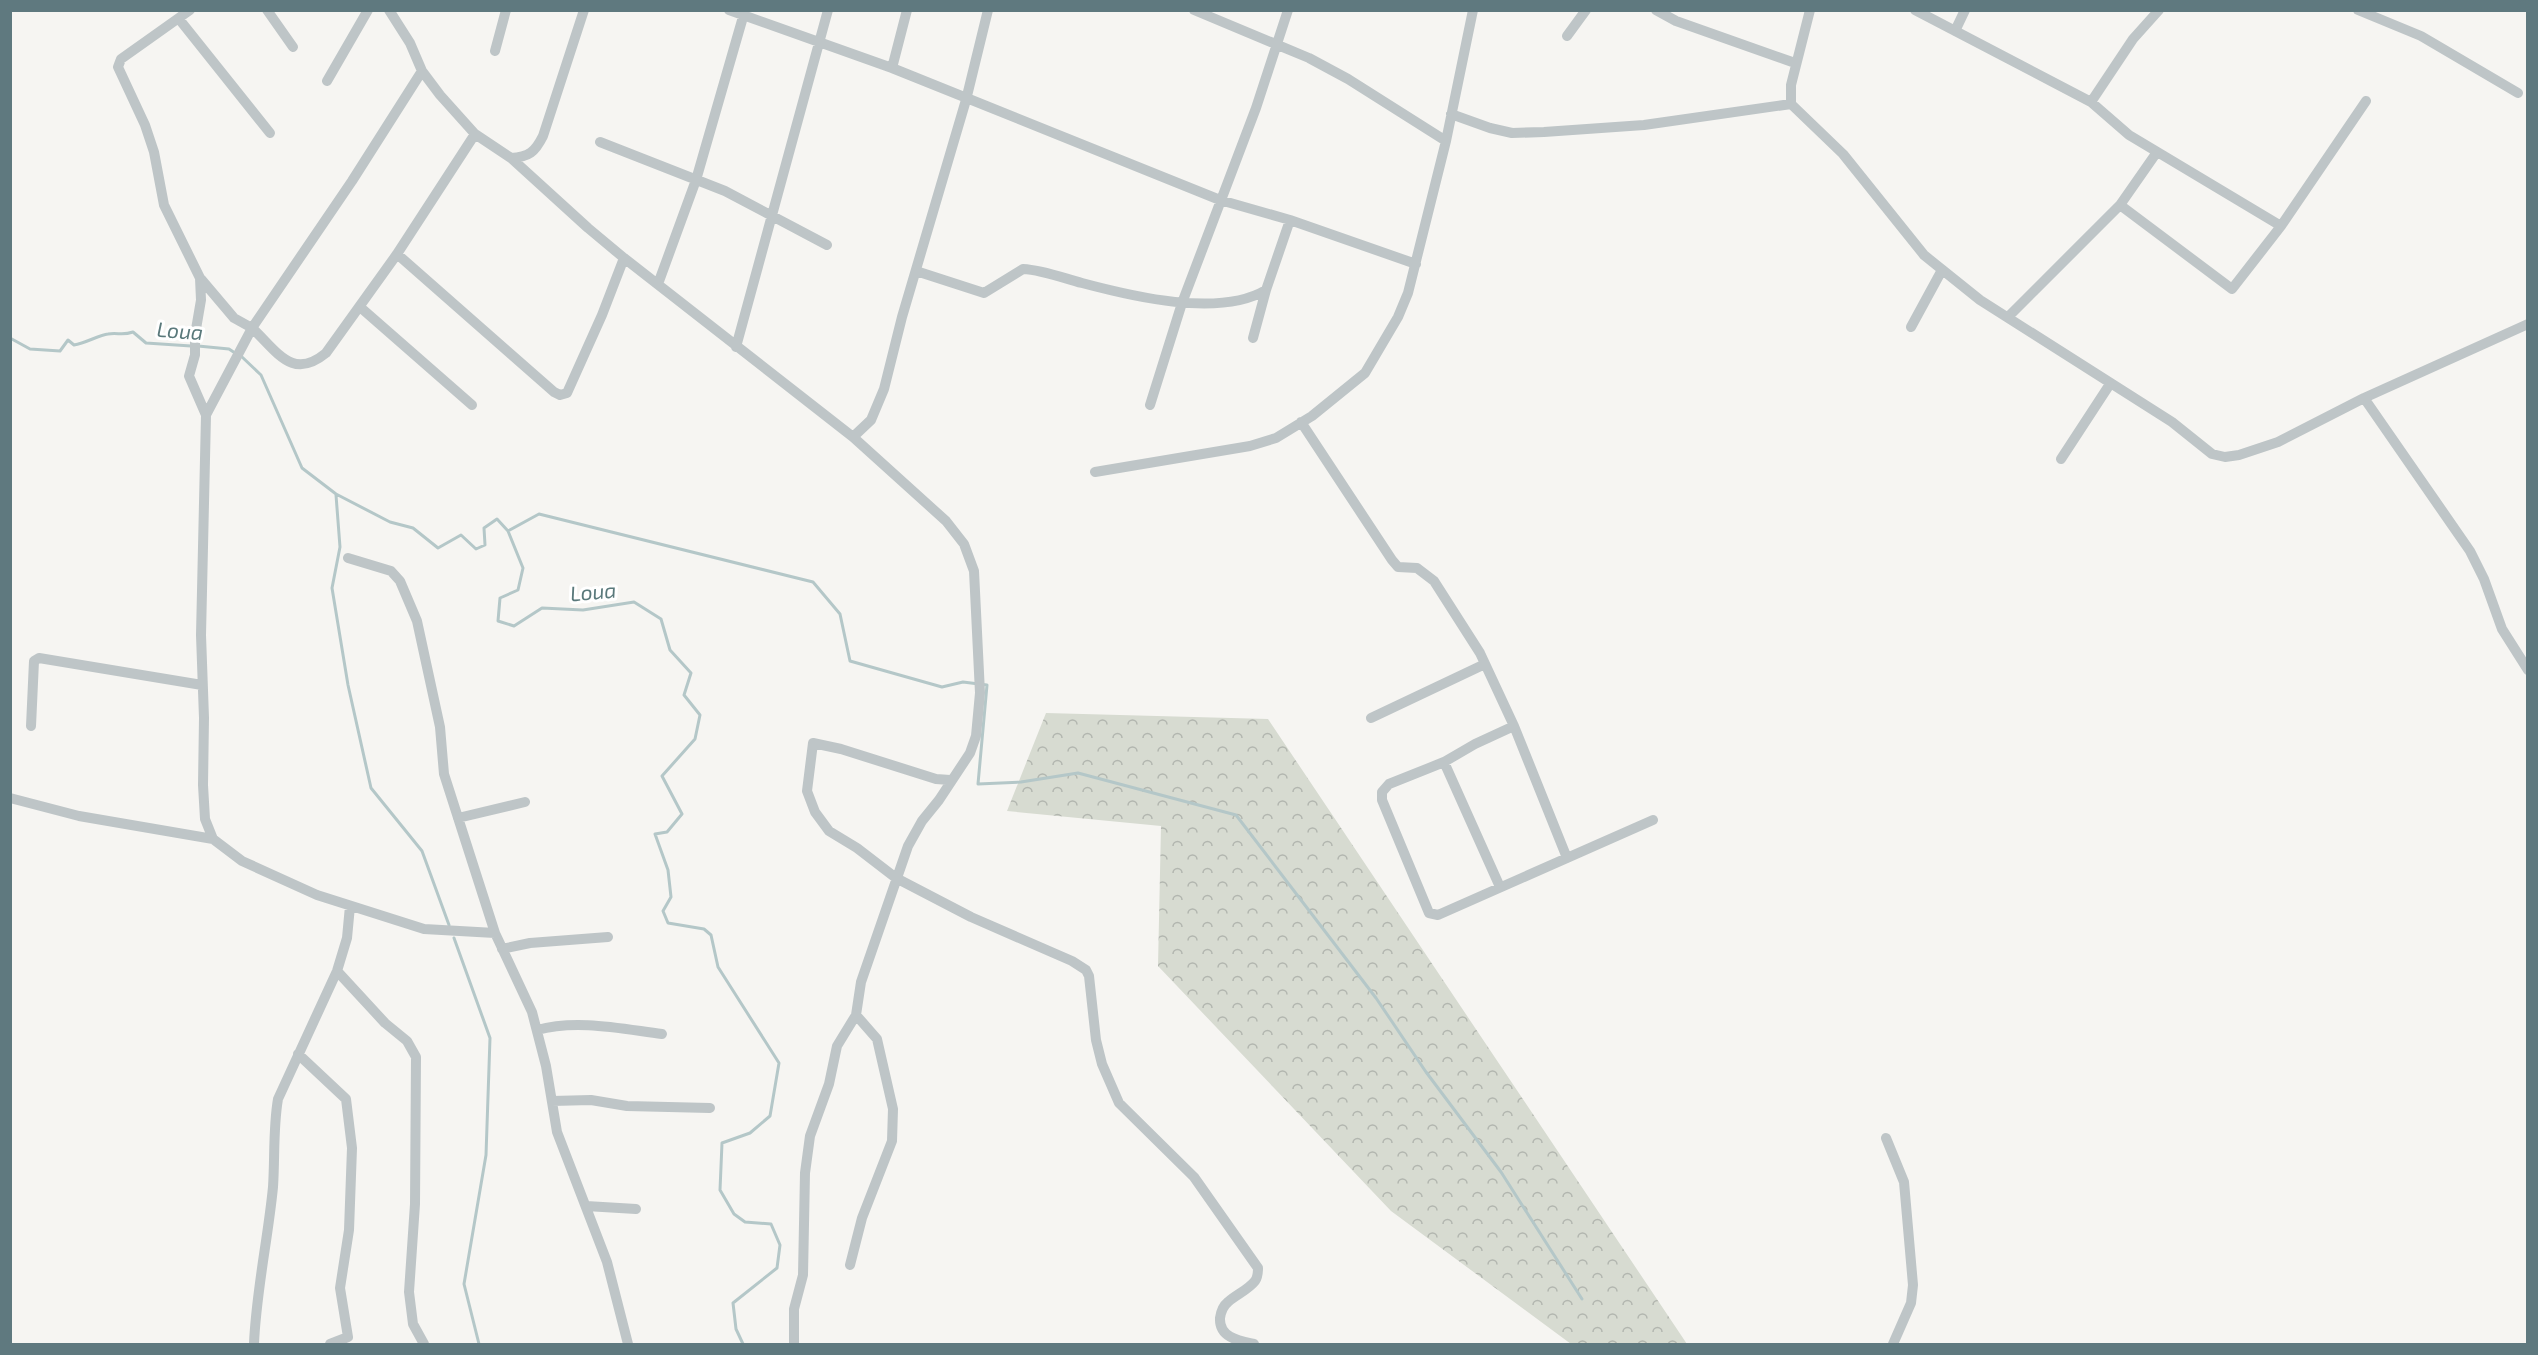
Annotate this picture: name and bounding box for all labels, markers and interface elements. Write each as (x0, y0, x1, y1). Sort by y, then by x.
water label: Loua (156, 316, 204, 344)
water label: Loua (569, 577, 617, 605)

